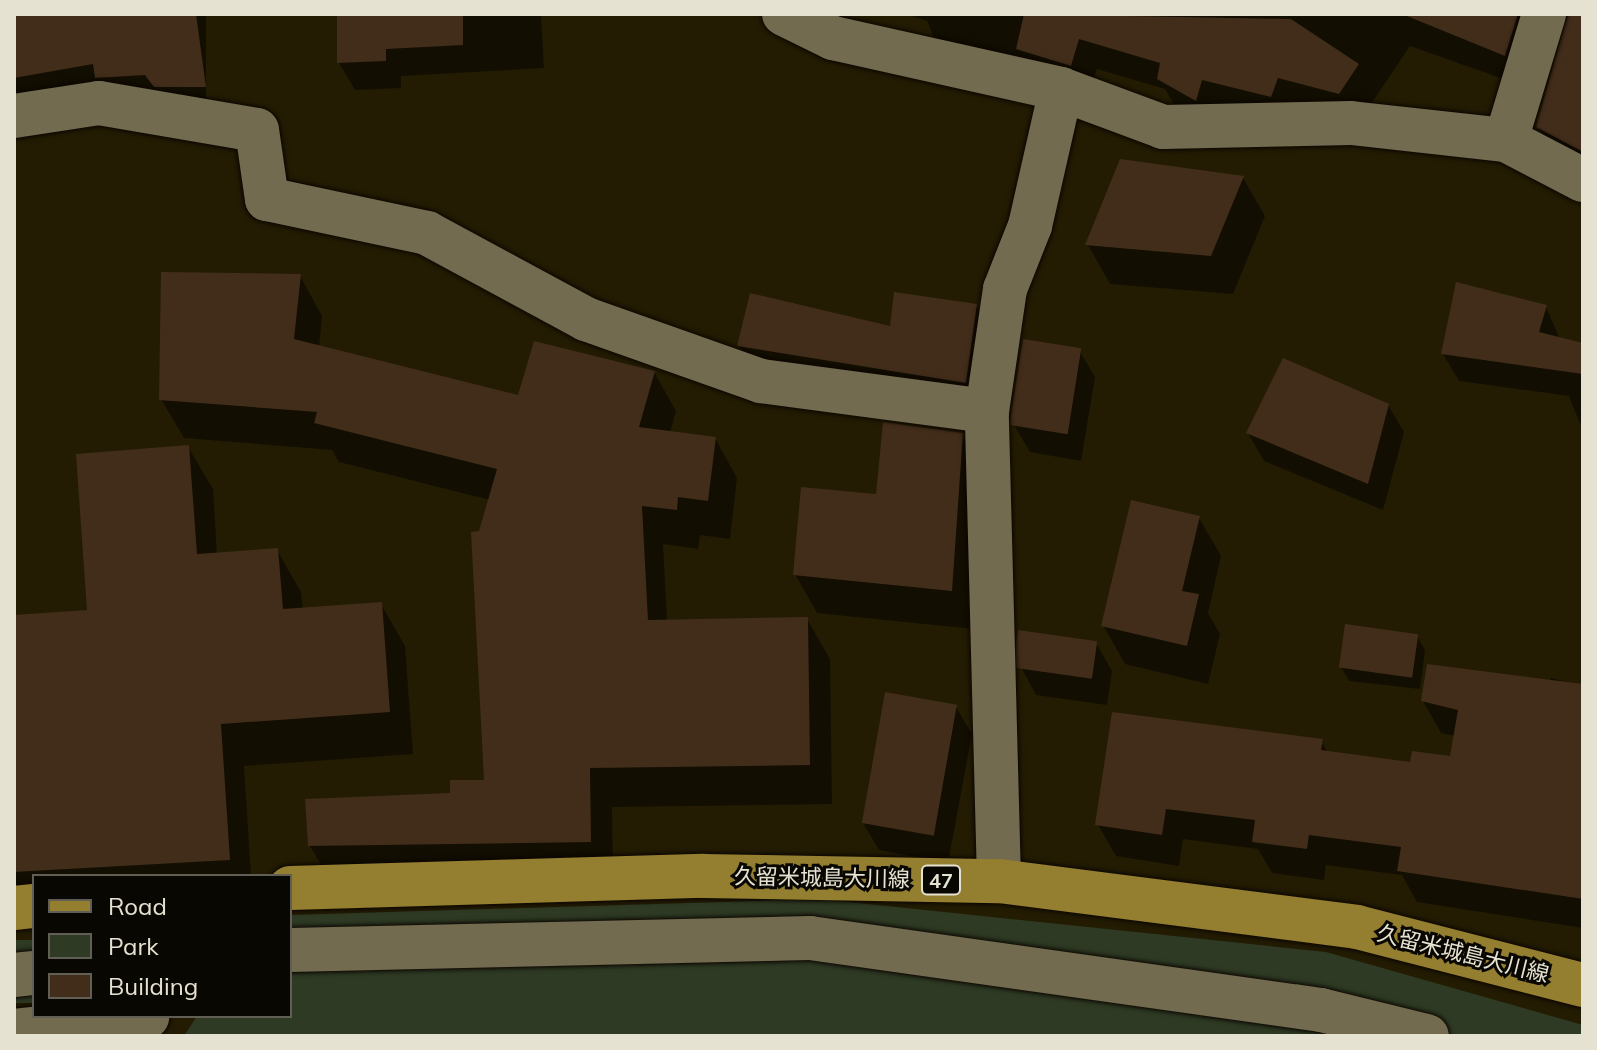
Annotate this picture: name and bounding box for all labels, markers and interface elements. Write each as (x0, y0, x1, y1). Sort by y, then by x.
street label: 久留米城島大川線 (734, 863, 910, 893)
road number: 47 (921, 864, 961, 896)
legend (32, 874, 292, 1018)
text: Road (108, 891, 167, 921)
street label: 久留米城島大川線 (1374, 920, 1552, 988)
text: Park (108, 931, 159, 961)
text: Building (108, 971, 198, 1001)

